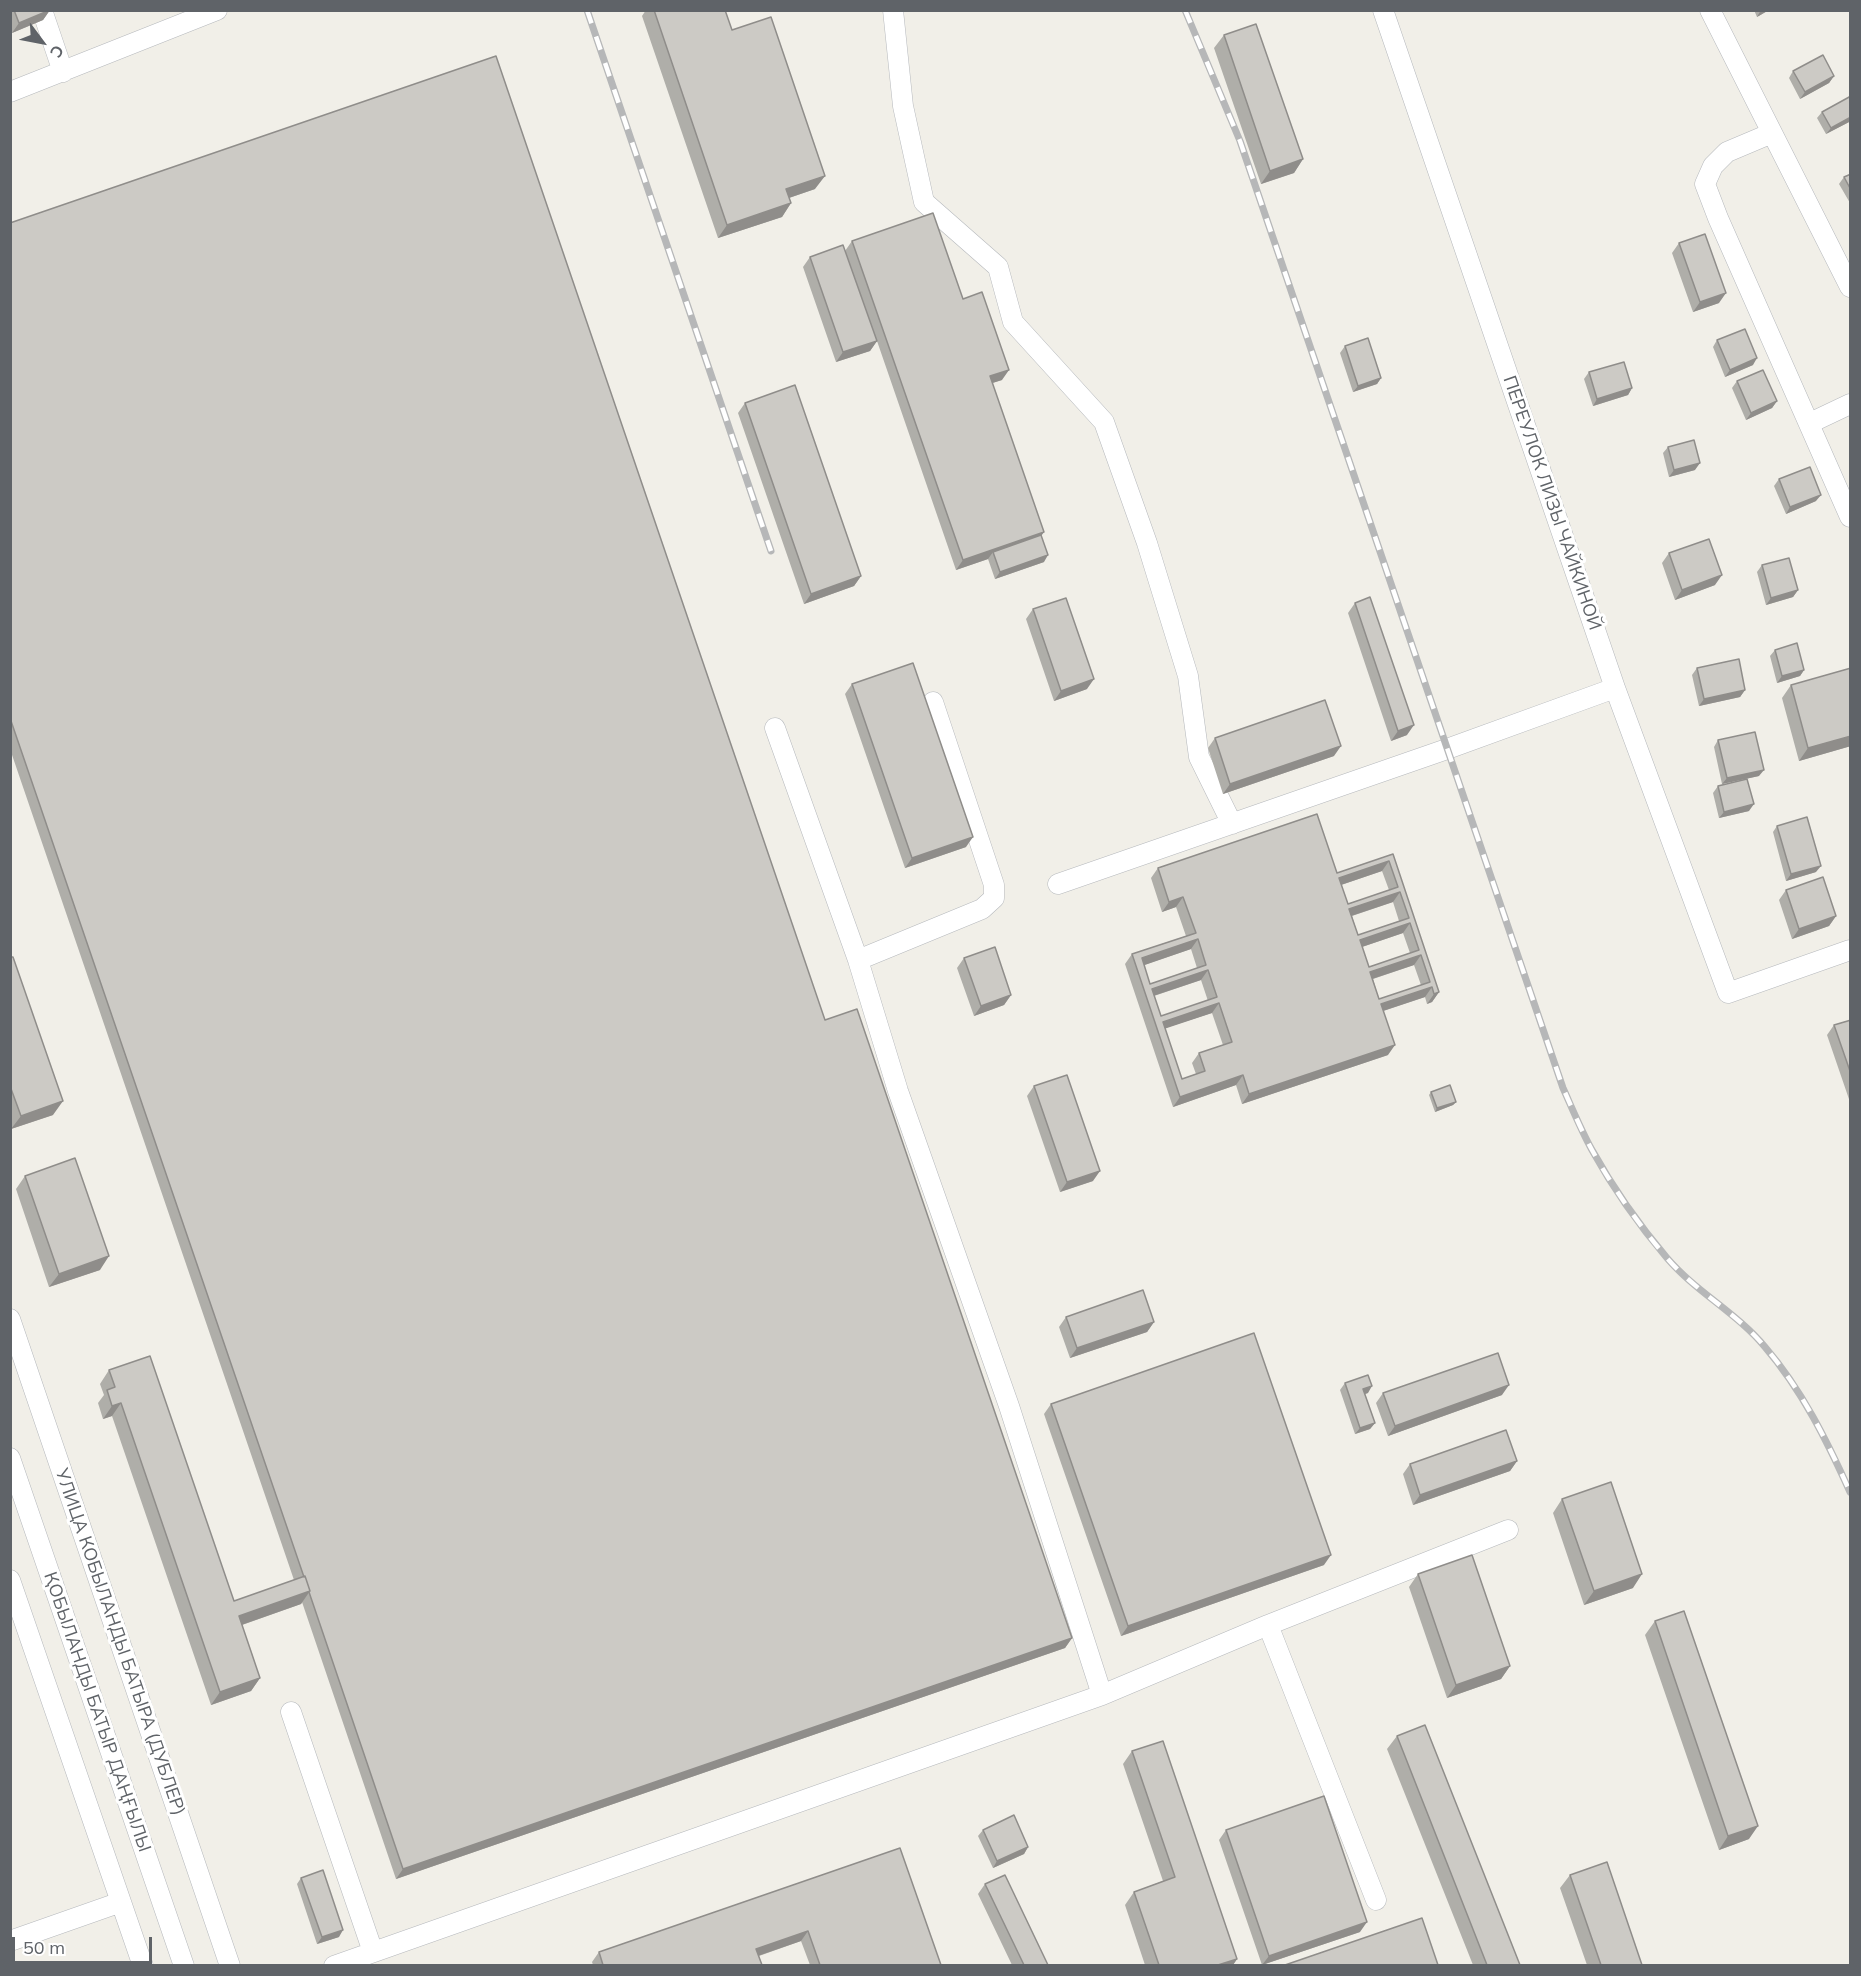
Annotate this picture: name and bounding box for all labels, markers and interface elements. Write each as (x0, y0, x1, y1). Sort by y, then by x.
north arrow (12, 12, 72, 72)
text: С (46, 42, 69, 61)
street label: ПЕРЕУЛОК ЛИЗЫ ЧАЙКИНОЙ (1498, 373, 1606, 633)
street label: УЛИЦА КОБЫЛАНДЫ БАТЫРА (ДУБЛЕР) (50, 1466, 190, 1818)
street label: ҚОБЫЛАНДЫ БАТЫР ДАҢҒЫЛЫ (39, 1569, 155, 1855)
scale bar (15, 1925, 154, 1963)
text: 50 m (23, 1936, 65, 1959)

